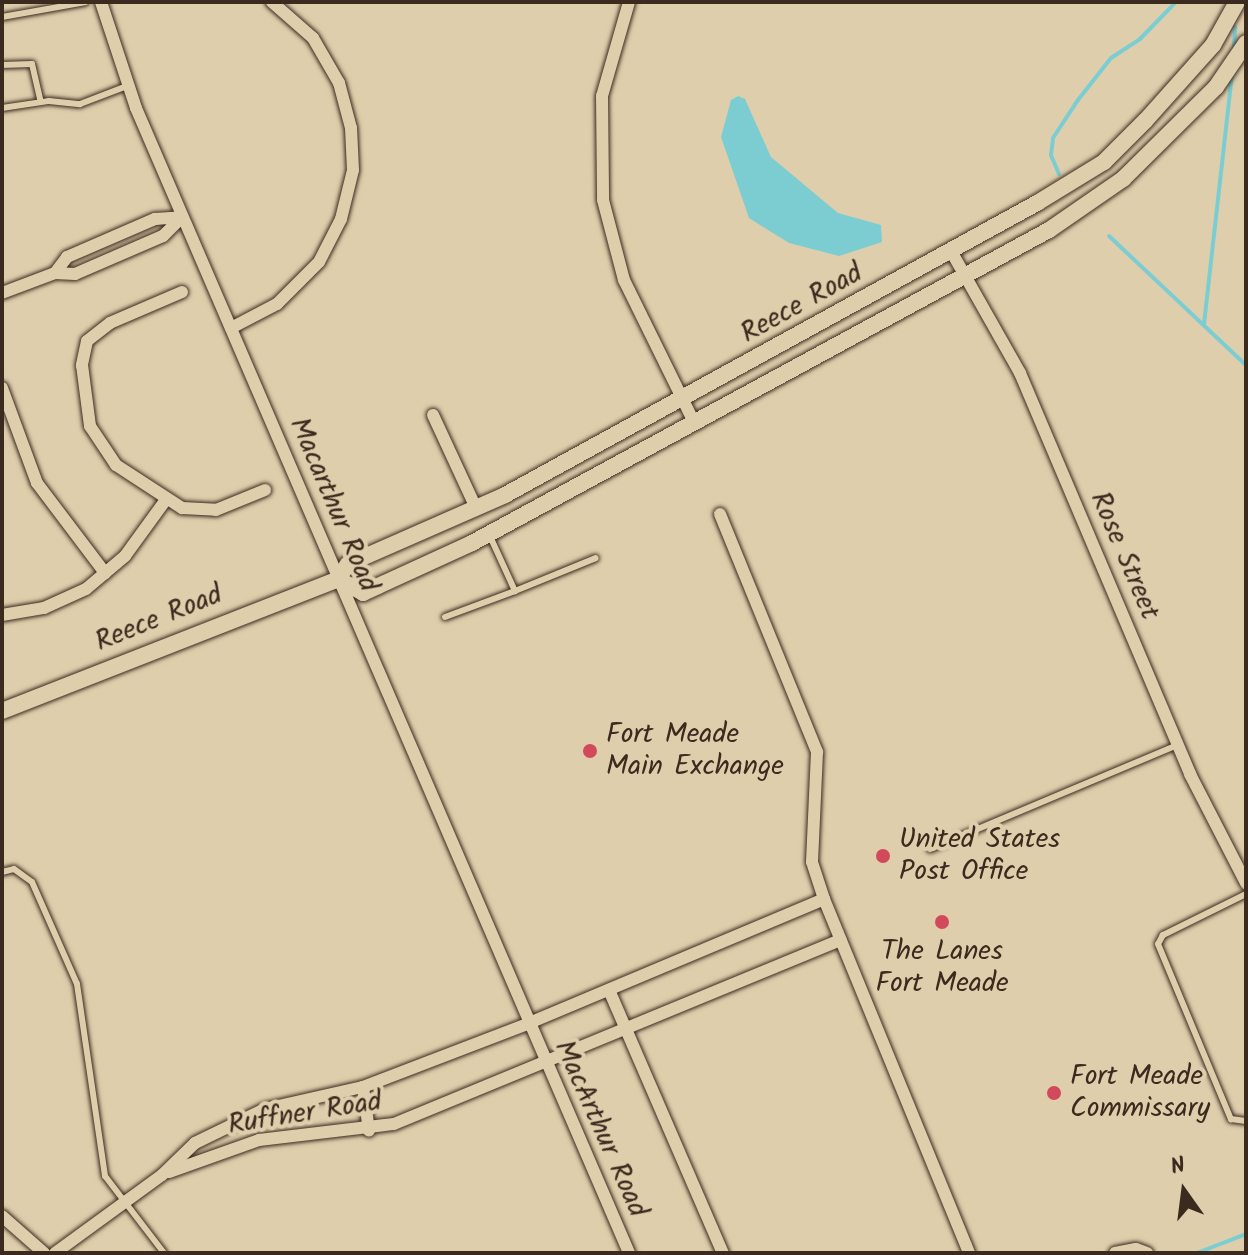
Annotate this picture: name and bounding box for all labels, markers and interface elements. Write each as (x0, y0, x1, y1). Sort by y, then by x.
street label: Reece Road (735, 257, 869, 351)
street label: Macarthur Road (281, 413, 385, 597)
street label: Rose Street (1082, 487, 1166, 625)
street label: Reece Road (91, 578, 227, 660)
place label: Fort Meade Main Exchange (606, 718, 784, 784)
marker: Fort Meade Main Exchange (581, 742, 599, 760)
place label: United States Post Office (899, 823, 1060, 889)
marker: United States Post Office (874, 847, 892, 865)
marker: The Lanes Fort Meade (933, 913, 951, 931)
place label: The Lanes Fort Meade (875, 935, 1009, 1001)
street label: MacArthur Road (546, 1035, 654, 1223)
place label: Fort Meade Commissary (1070, 1060, 1210, 1126)
marker: Fort Meade Commissary (1045, 1084, 1063, 1102)
street label: Ruffner Road (226, 1085, 384, 1143)
text: N (1167, 1149, 1189, 1186)
north arrow (1144, 1151, 1224, 1231)

